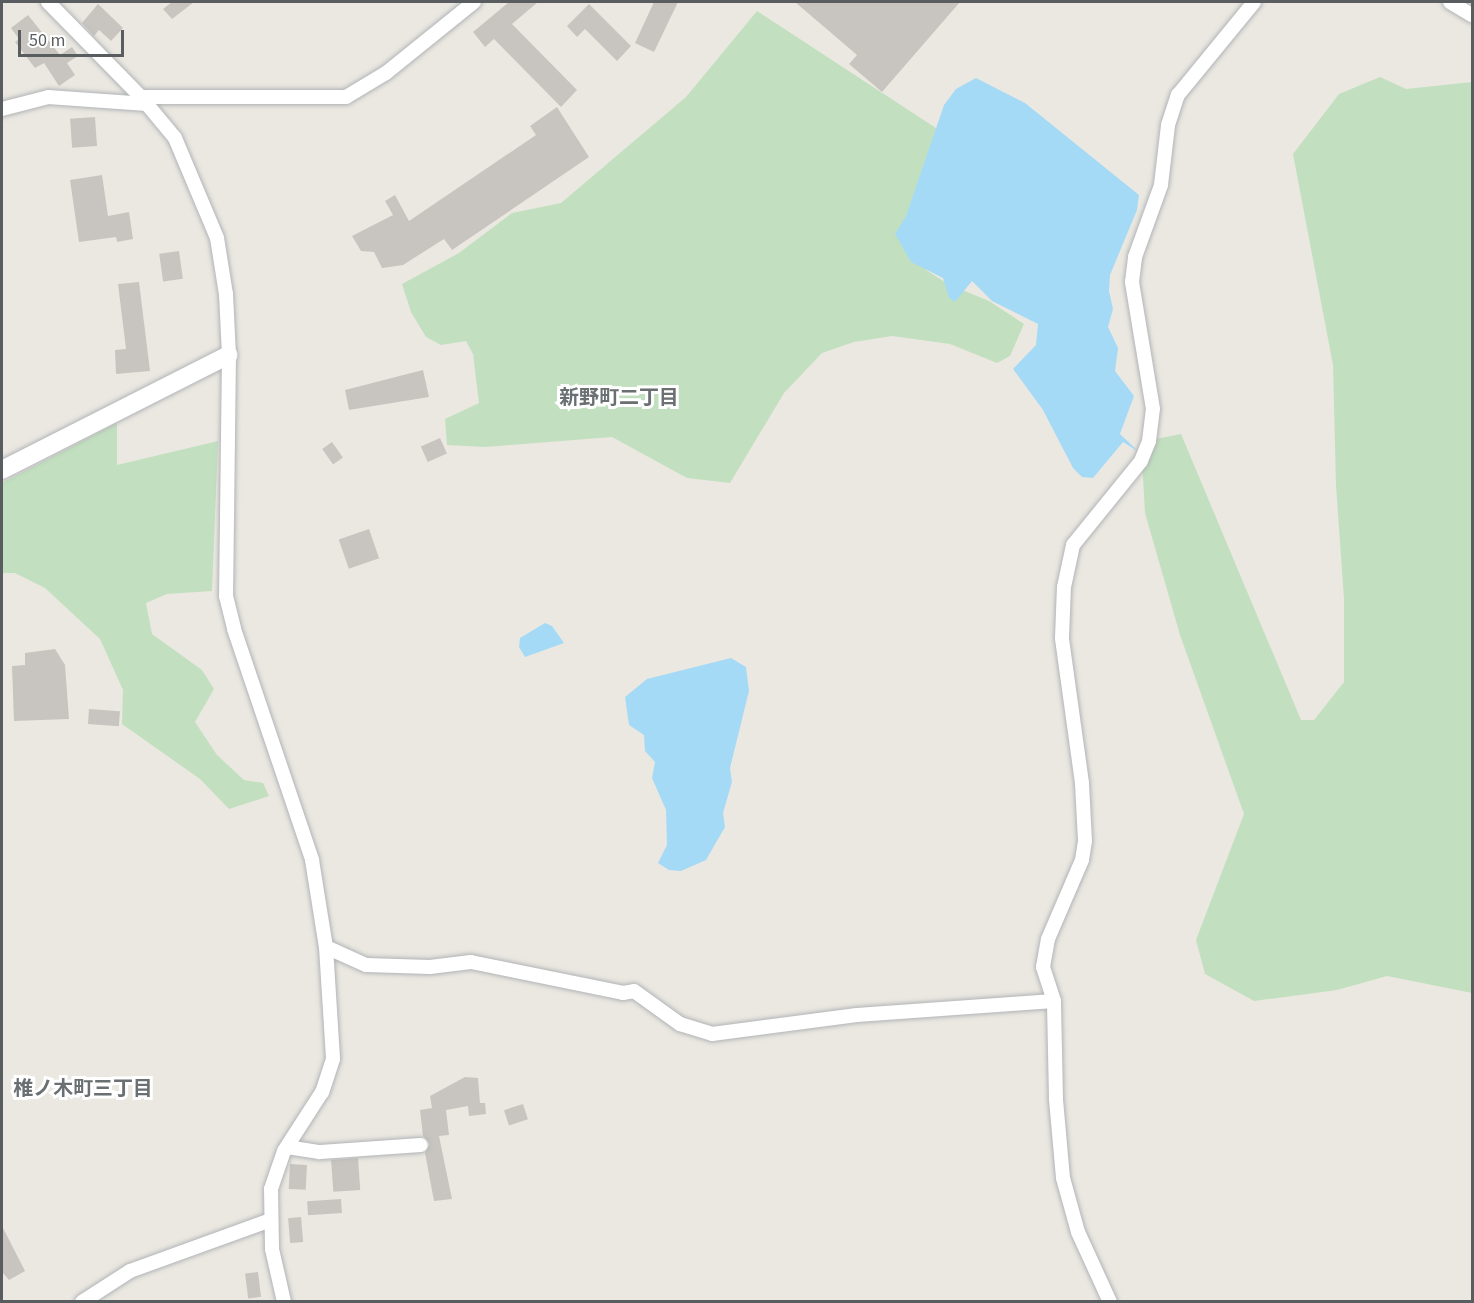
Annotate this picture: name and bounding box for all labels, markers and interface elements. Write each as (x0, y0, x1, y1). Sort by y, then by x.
scale bar (21, 18, 128, 56)
text: 50 m (29, 28, 65, 53)
district label: 新野町二丁目 (559, 386, 679, 410)
district label: 椎ノ木町三丁目 (13, 1077, 153, 1101)

